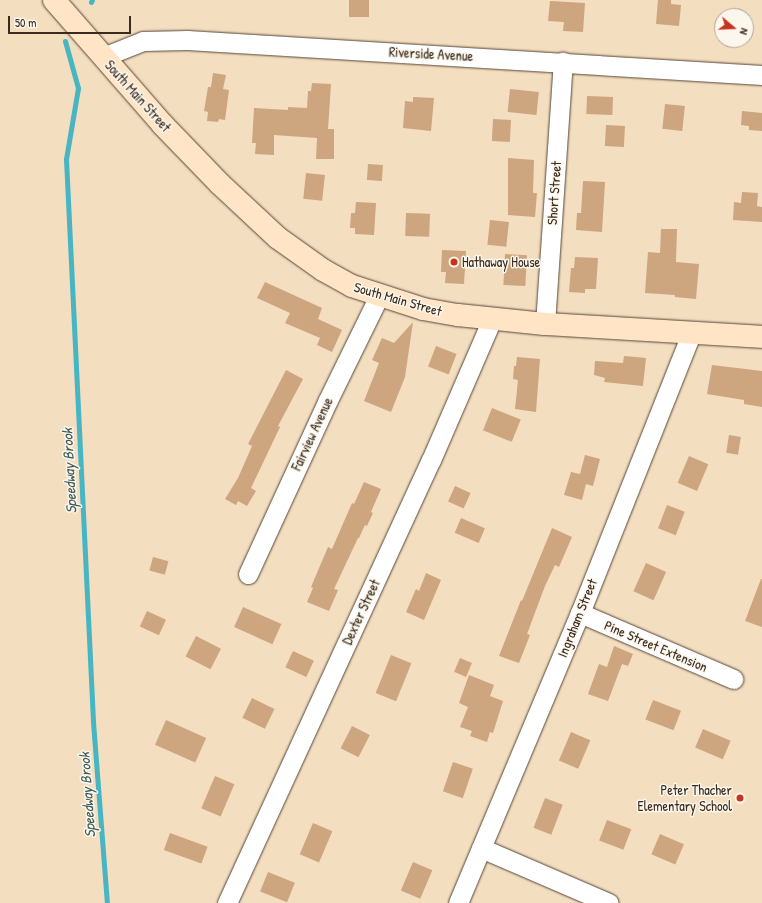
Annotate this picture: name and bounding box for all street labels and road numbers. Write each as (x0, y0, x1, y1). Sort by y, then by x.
street label: Riverside Avenue (388, 43, 474, 65)
street label: South Main Street (101, 57, 175, 135)
street label: Short Street (543, 161, 565, 225)
street label: South Main Street (352, 278, 444, 320)
street label: Fairview Avenue (288, 395, 336, 473)
street label: Ingraham Street (554, 576, 600, 660)
street label: Dexter Street (339, 577, 383, 647)
street label: Pine Street Extension (602, 617, 710, 675)

